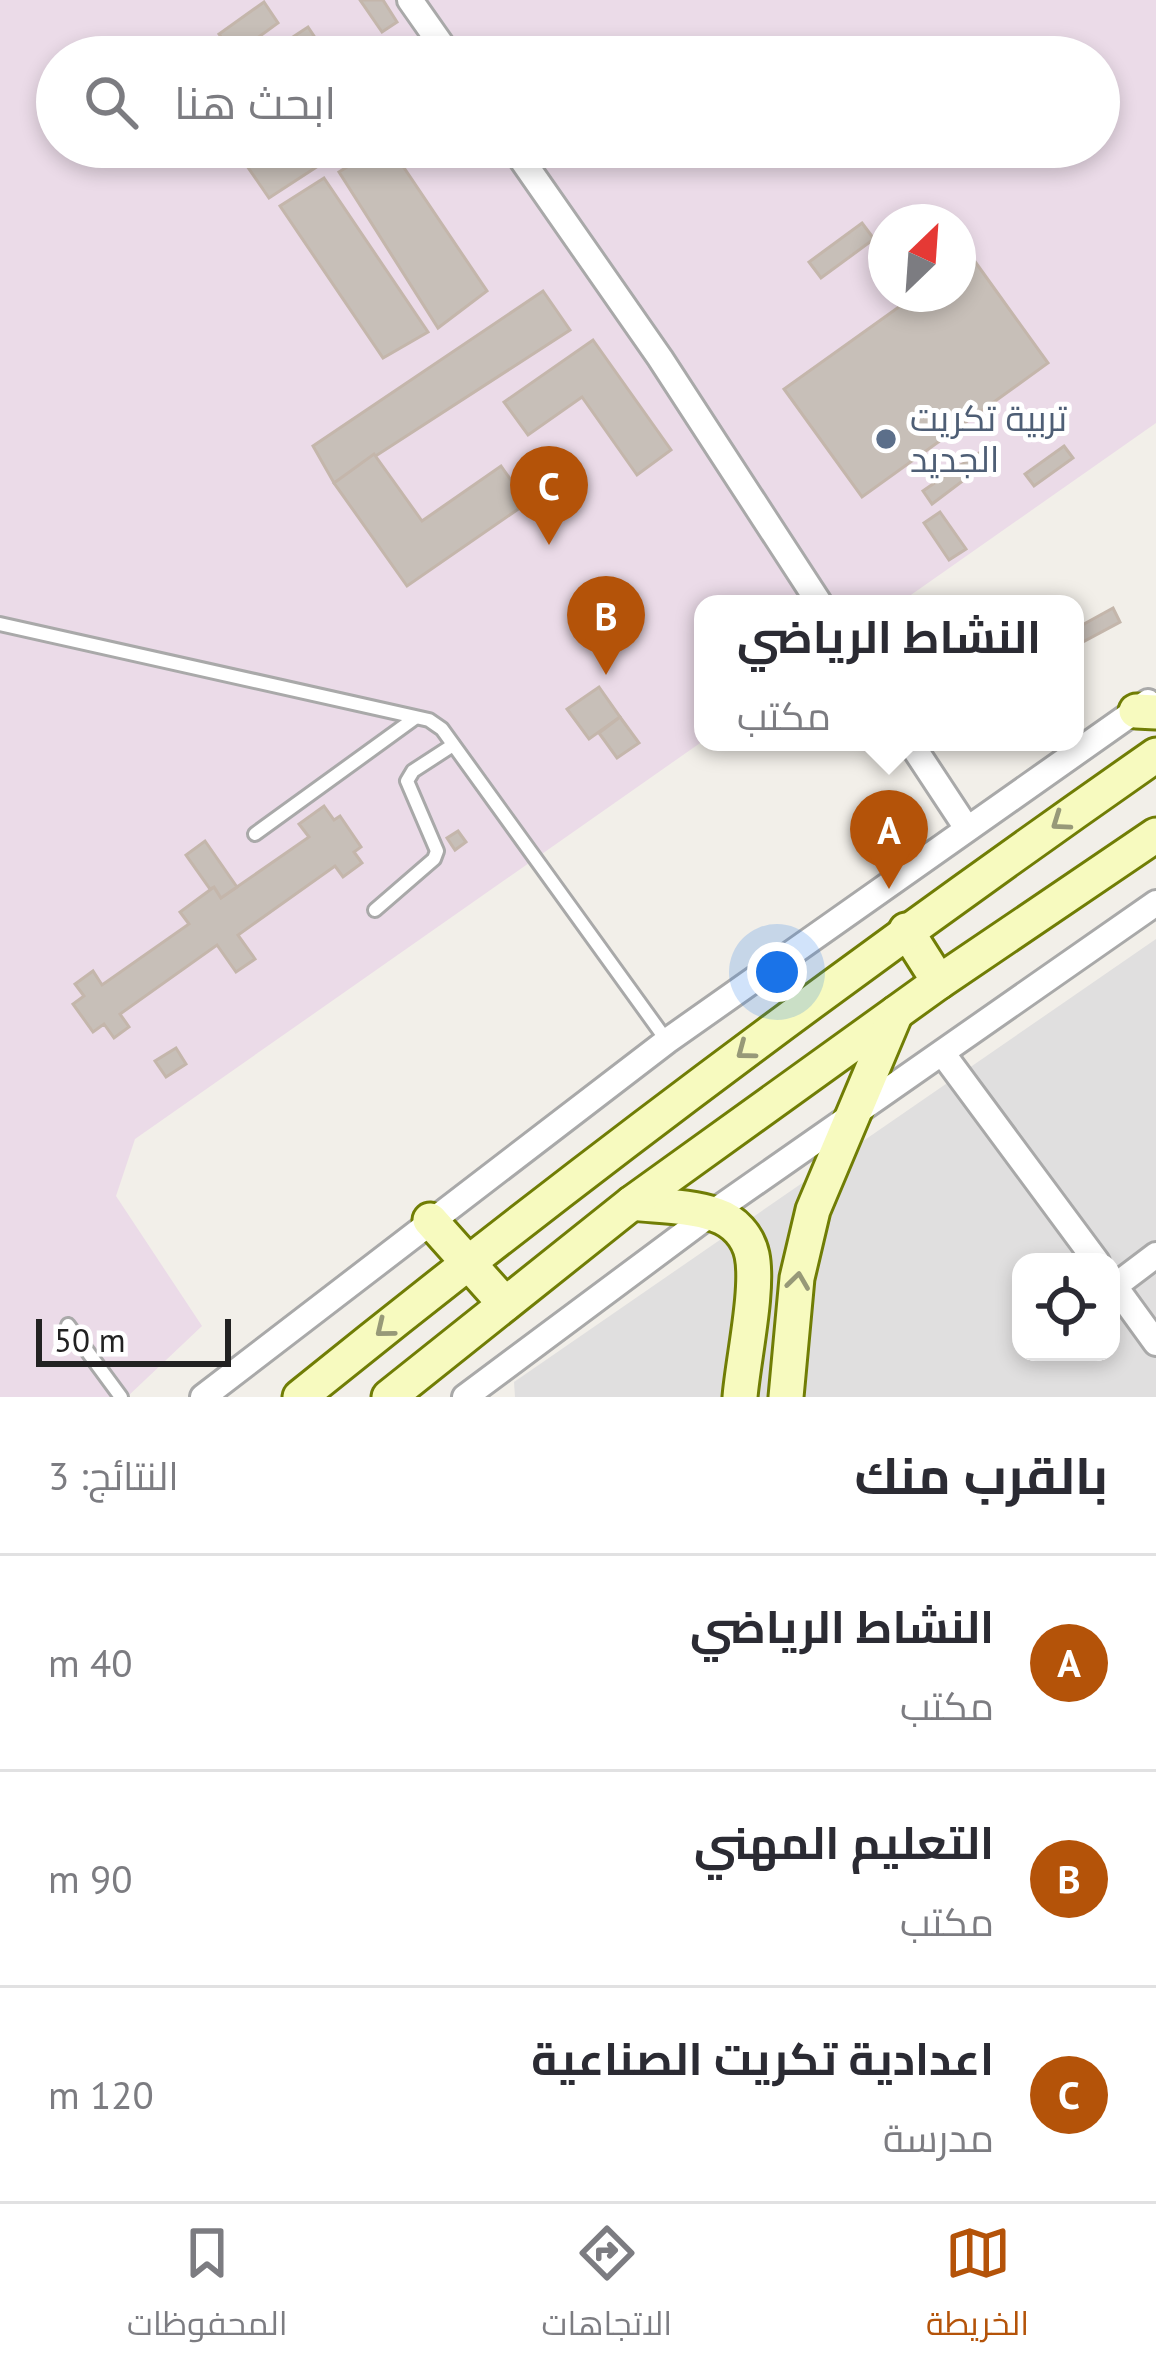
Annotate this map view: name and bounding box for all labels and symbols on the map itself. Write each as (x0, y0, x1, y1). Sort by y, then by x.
north arrow (868, 204, 976, 312)
place label: تربية تكريت الجديد (910, 394, 1067, 482)
marker: تربية تكريت الجديد (873, 426, 899, 452)
pin: C (510, 446, 588, 545)
pin: B (567, 576, 645, 675)
pin: A (850, 790, 928, 889)
one-way arrow (1051, 808, 1073, 830)
your location (747, 942, 807, 1002)
one-way arrow (737, 1037, 758, 1059)
one-way arrow (784, 1271, 810, 1290)
scale bar (36, 1313, 231, 1366)
one-way arrow (376, 1315, 398, 1337)

